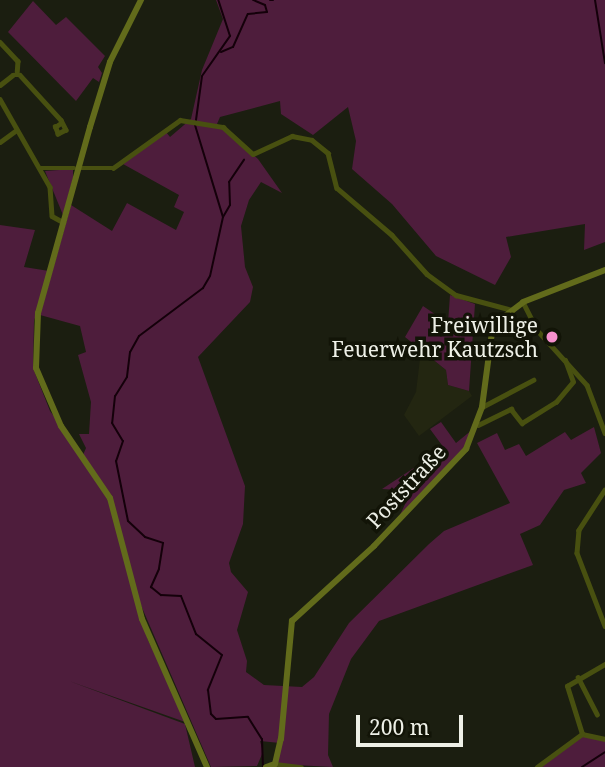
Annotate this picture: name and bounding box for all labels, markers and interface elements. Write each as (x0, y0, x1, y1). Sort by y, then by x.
place label: Freiwillige Feuerwehr Kautzsch (332, 312, 538, 362)
marker: Freiwillige Feuerwehr Kautzsch (544, 329, 560, 345)
street label: Poststraße (361, 439, 451, 533)
scale bar (360, 700, 467, 744)
text: 200 m (369, 713, 430, 741)

